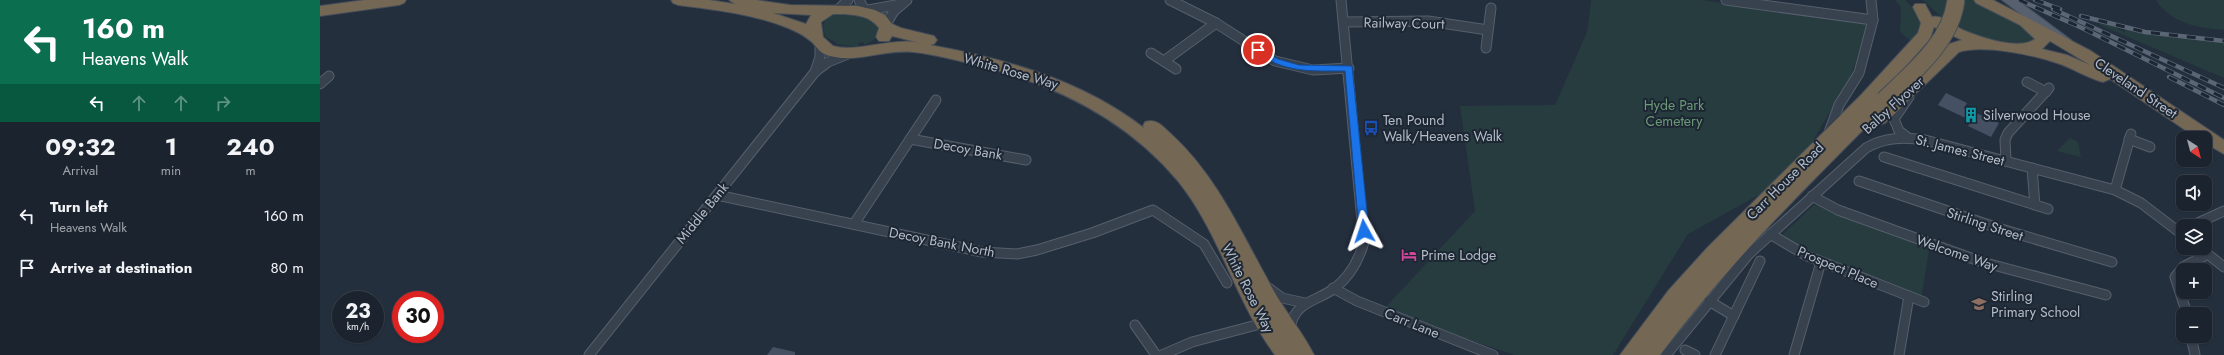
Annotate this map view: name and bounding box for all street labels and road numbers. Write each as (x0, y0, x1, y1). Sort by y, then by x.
street label: Railway Court (1363, 12, 1445, 34)
street label: White Rose Way (961, 48, 1061, 94)
street label: Cleveland Street (2091, 53, 2182, 123)
street label: Balby Flyover (1858, 72, 1929, 138)
street label: St. James Street (1913, 129, 2007, 171)
street label: Decoy Bank (932, 133, 1005, 165)
street label: Carr House Road (1742, 138, 1828, 224)
street label: Middle Bank (671, 177, 733, 248)
street label: Stirling Street (1944, 202, 2026, 246)
street label: Decoy Bank North (887, 222, 997, 262)
street label: Welcome Way (1914, 230, 2001, 277)
street label: White Rose Way (1217, 240, 1279, 337)
street label: Prospect Place (1794, 241, 1882, 293)
street label: Carr Lane (1381, 303, 1443, 343)

